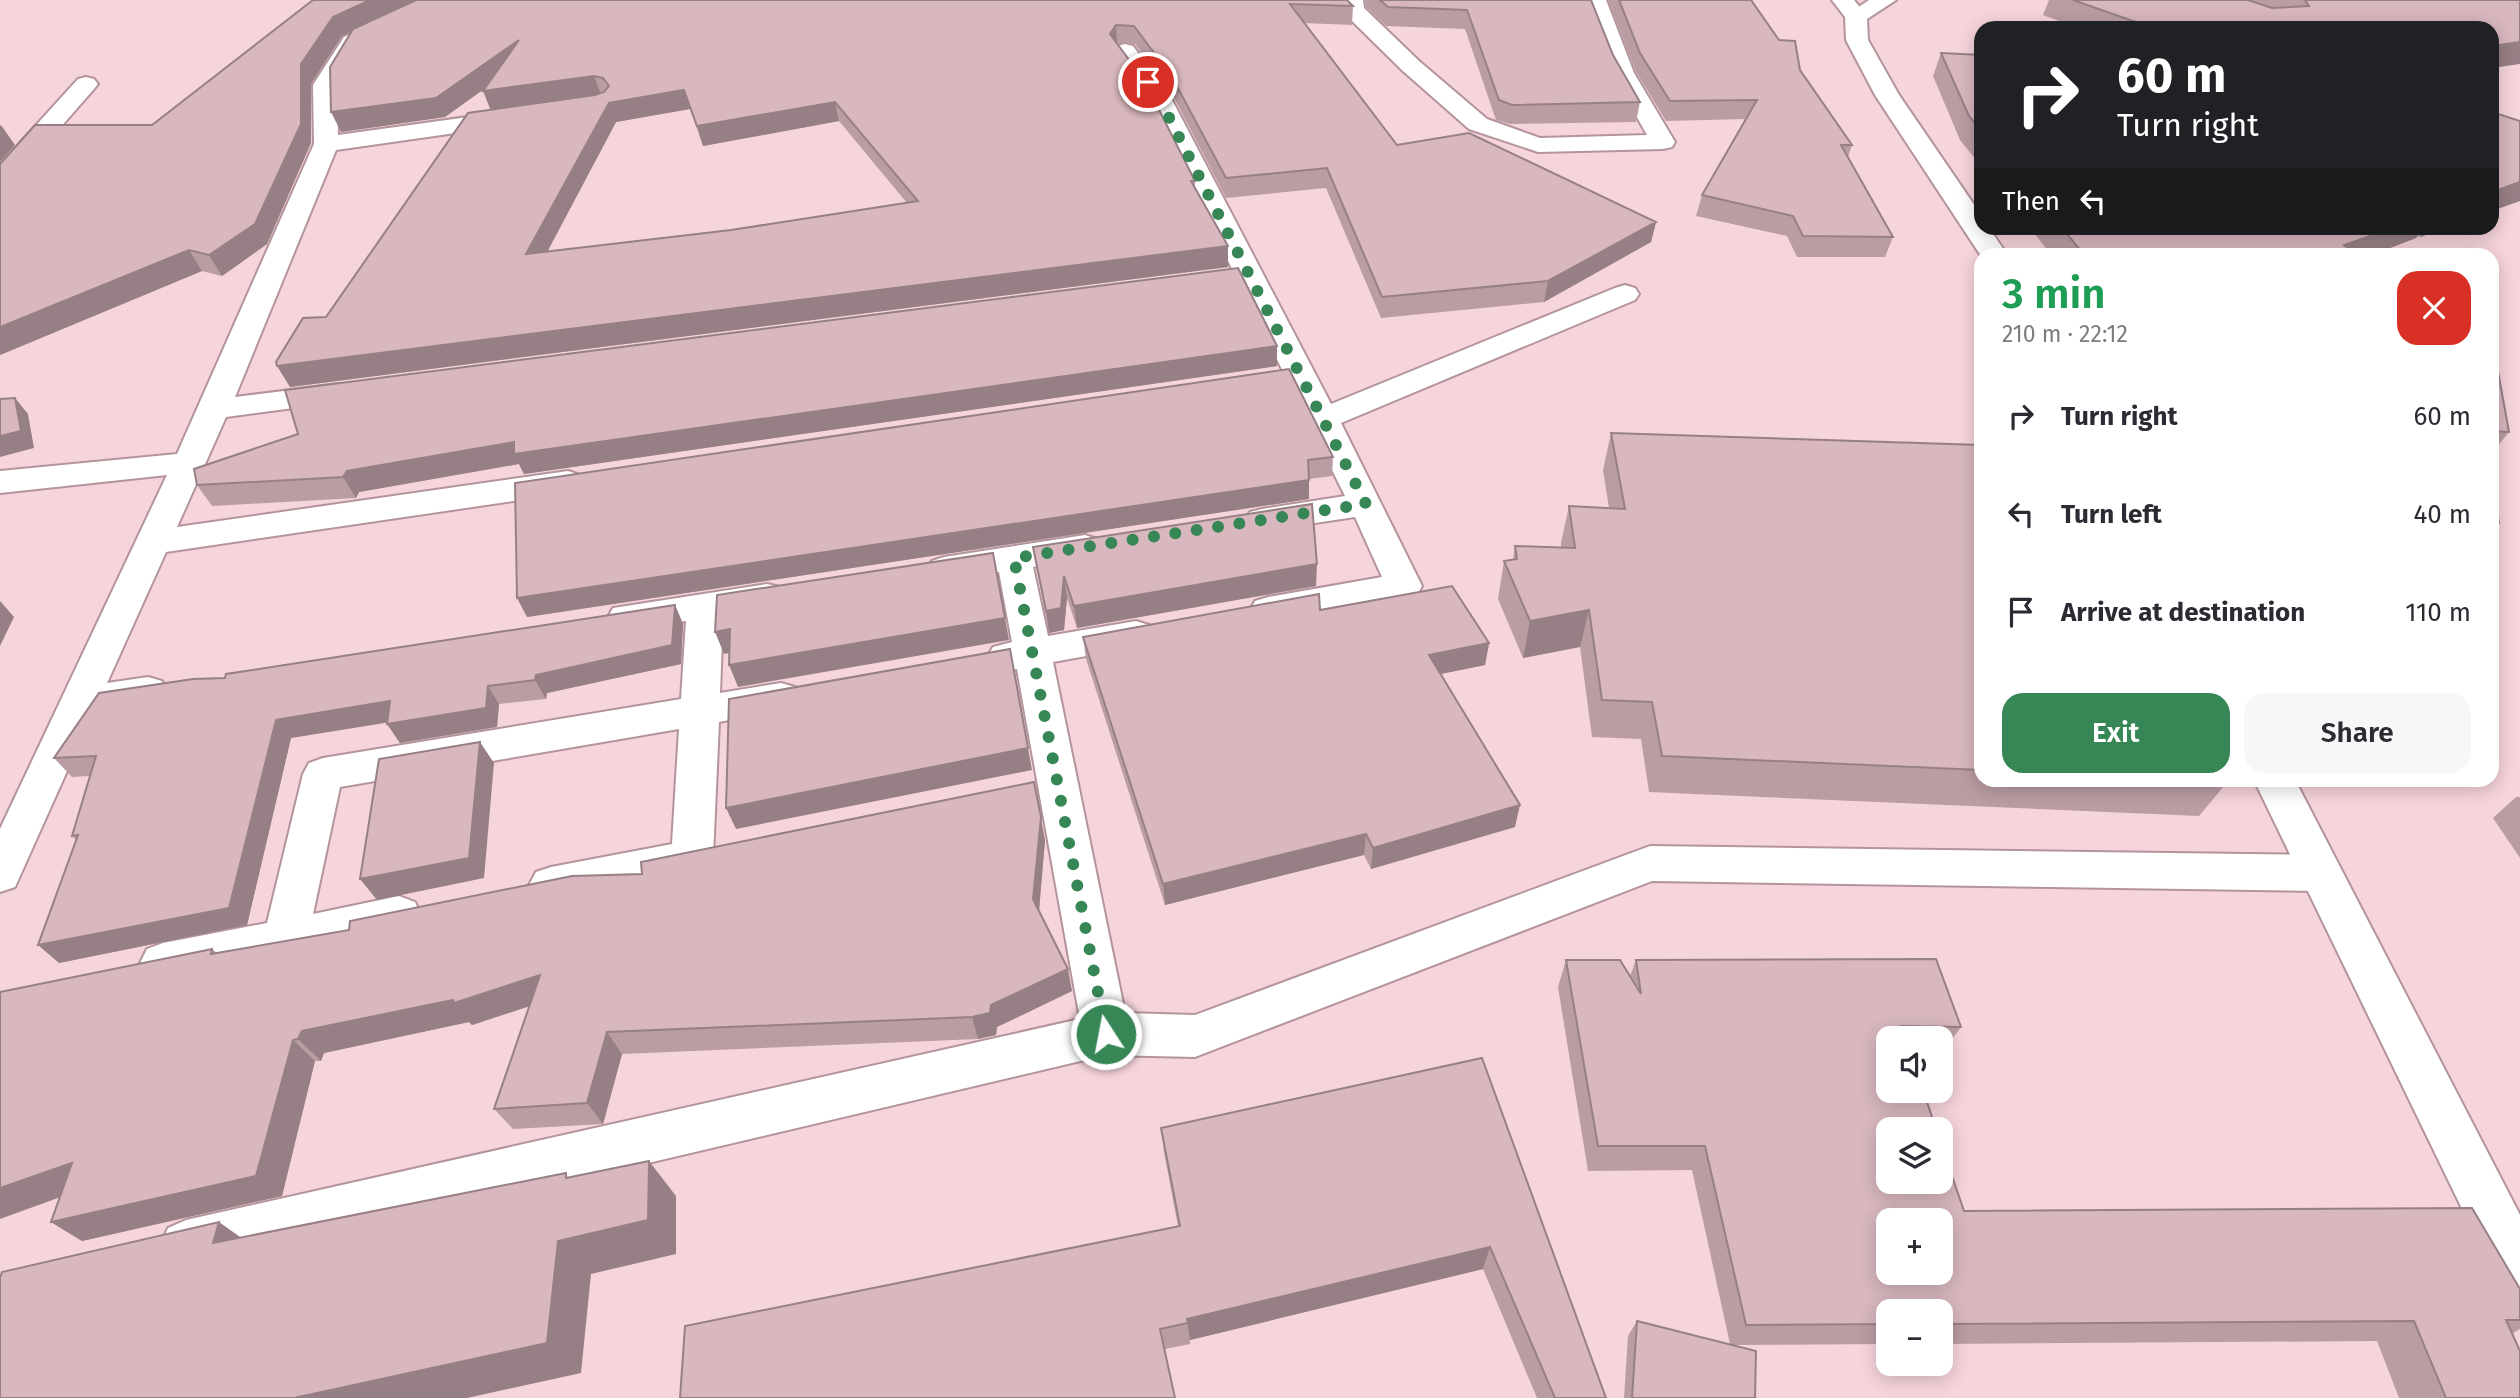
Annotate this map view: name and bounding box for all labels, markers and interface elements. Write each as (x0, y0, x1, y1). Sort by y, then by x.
text: 60 m (2117, 46, 2226, 105)
icon: right (2002, 49, 2093, 140)
pin (1118, 52, 1178, 112)
icon: arrive (1129, 63, 1167, 101)
text: Turn right (2117, 106, 2259, 144)
icon: left (2074, 182, 2112, 220)
text: Then (2002, 186, 2060, 217)
text: 3 min (2002, 269, 2106, 319)
button: close (2397, 271, 2471, 345)
text: 210 m · 22:12 (2002, 320, 2128, 348)
icon: right (2002, 397, 2040, 435)
text: Turn right (2061, 401, 2178, 432)
text: 60 m (2413, 401, 2471, 432)
icon: left (2002, 495, 2040, 533)
text: Turn left (2061, 499, 2162, 530)
text: 40 m (2413, 499, 2471, 530)
icon: arrive (2002, 593, 2040, 631)
text: Arrive at destination (2061, 597, 2305, 628)
text: 110 m (2405, 597, 2471, 628)
button: Exit (2002, 693, 2230, 773)
button: Share (2244, 693, 2471, 773)
position arrow (1069, 997, 1143, 1071)
map controls (1876, 1026, 1953, 1376)
button: sound (1876, 1026, 1953, 1103)
button: layers (1876, 1117, 1953, 1194)
button: + (1876, 1208, 1953, 1285)
button: − (1876, 1299, 1953, 1376)

